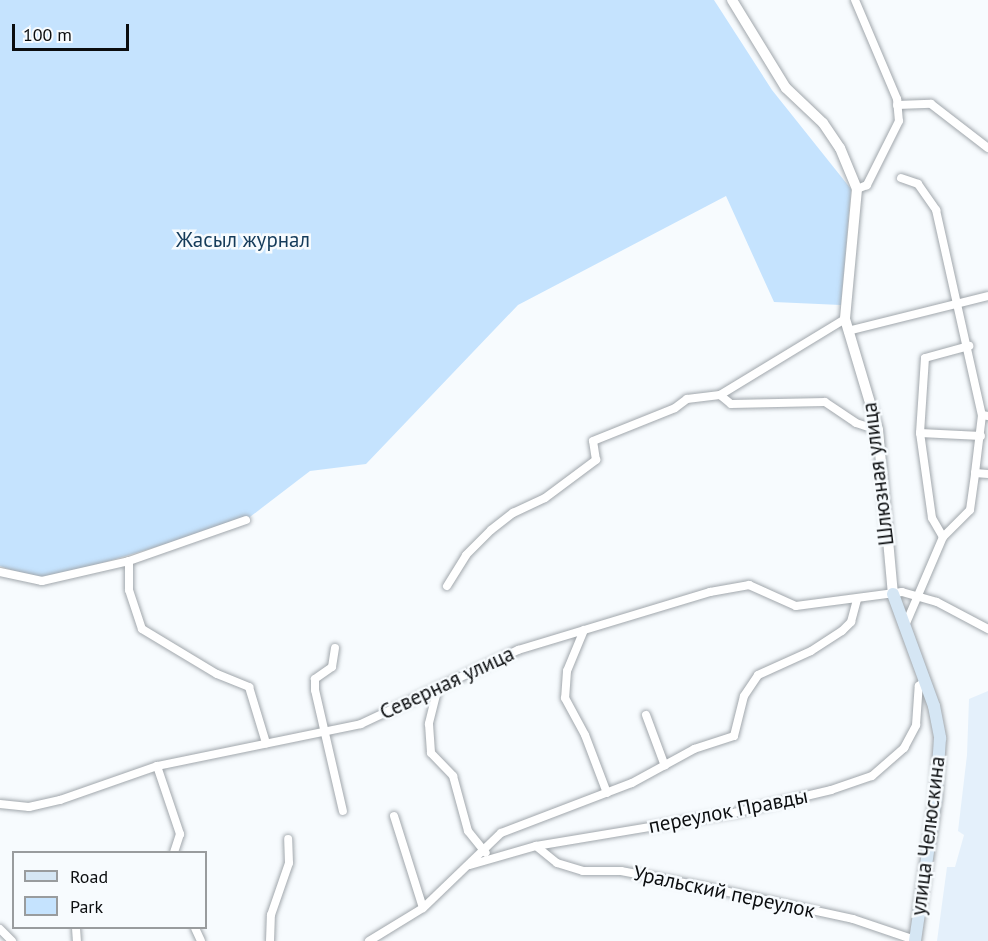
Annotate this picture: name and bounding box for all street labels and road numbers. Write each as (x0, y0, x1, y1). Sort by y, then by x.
street label: Шлюзная улица (857, 401, 899, 547)
street label: Северная улица (376, 641, 518, 725)
street label: улица Челюскина (906, 755, 950, 917)
street label: переулок Правды (646, 783, 810, 839)
street label: Уральский переулок (631, 860, 817, 924)

